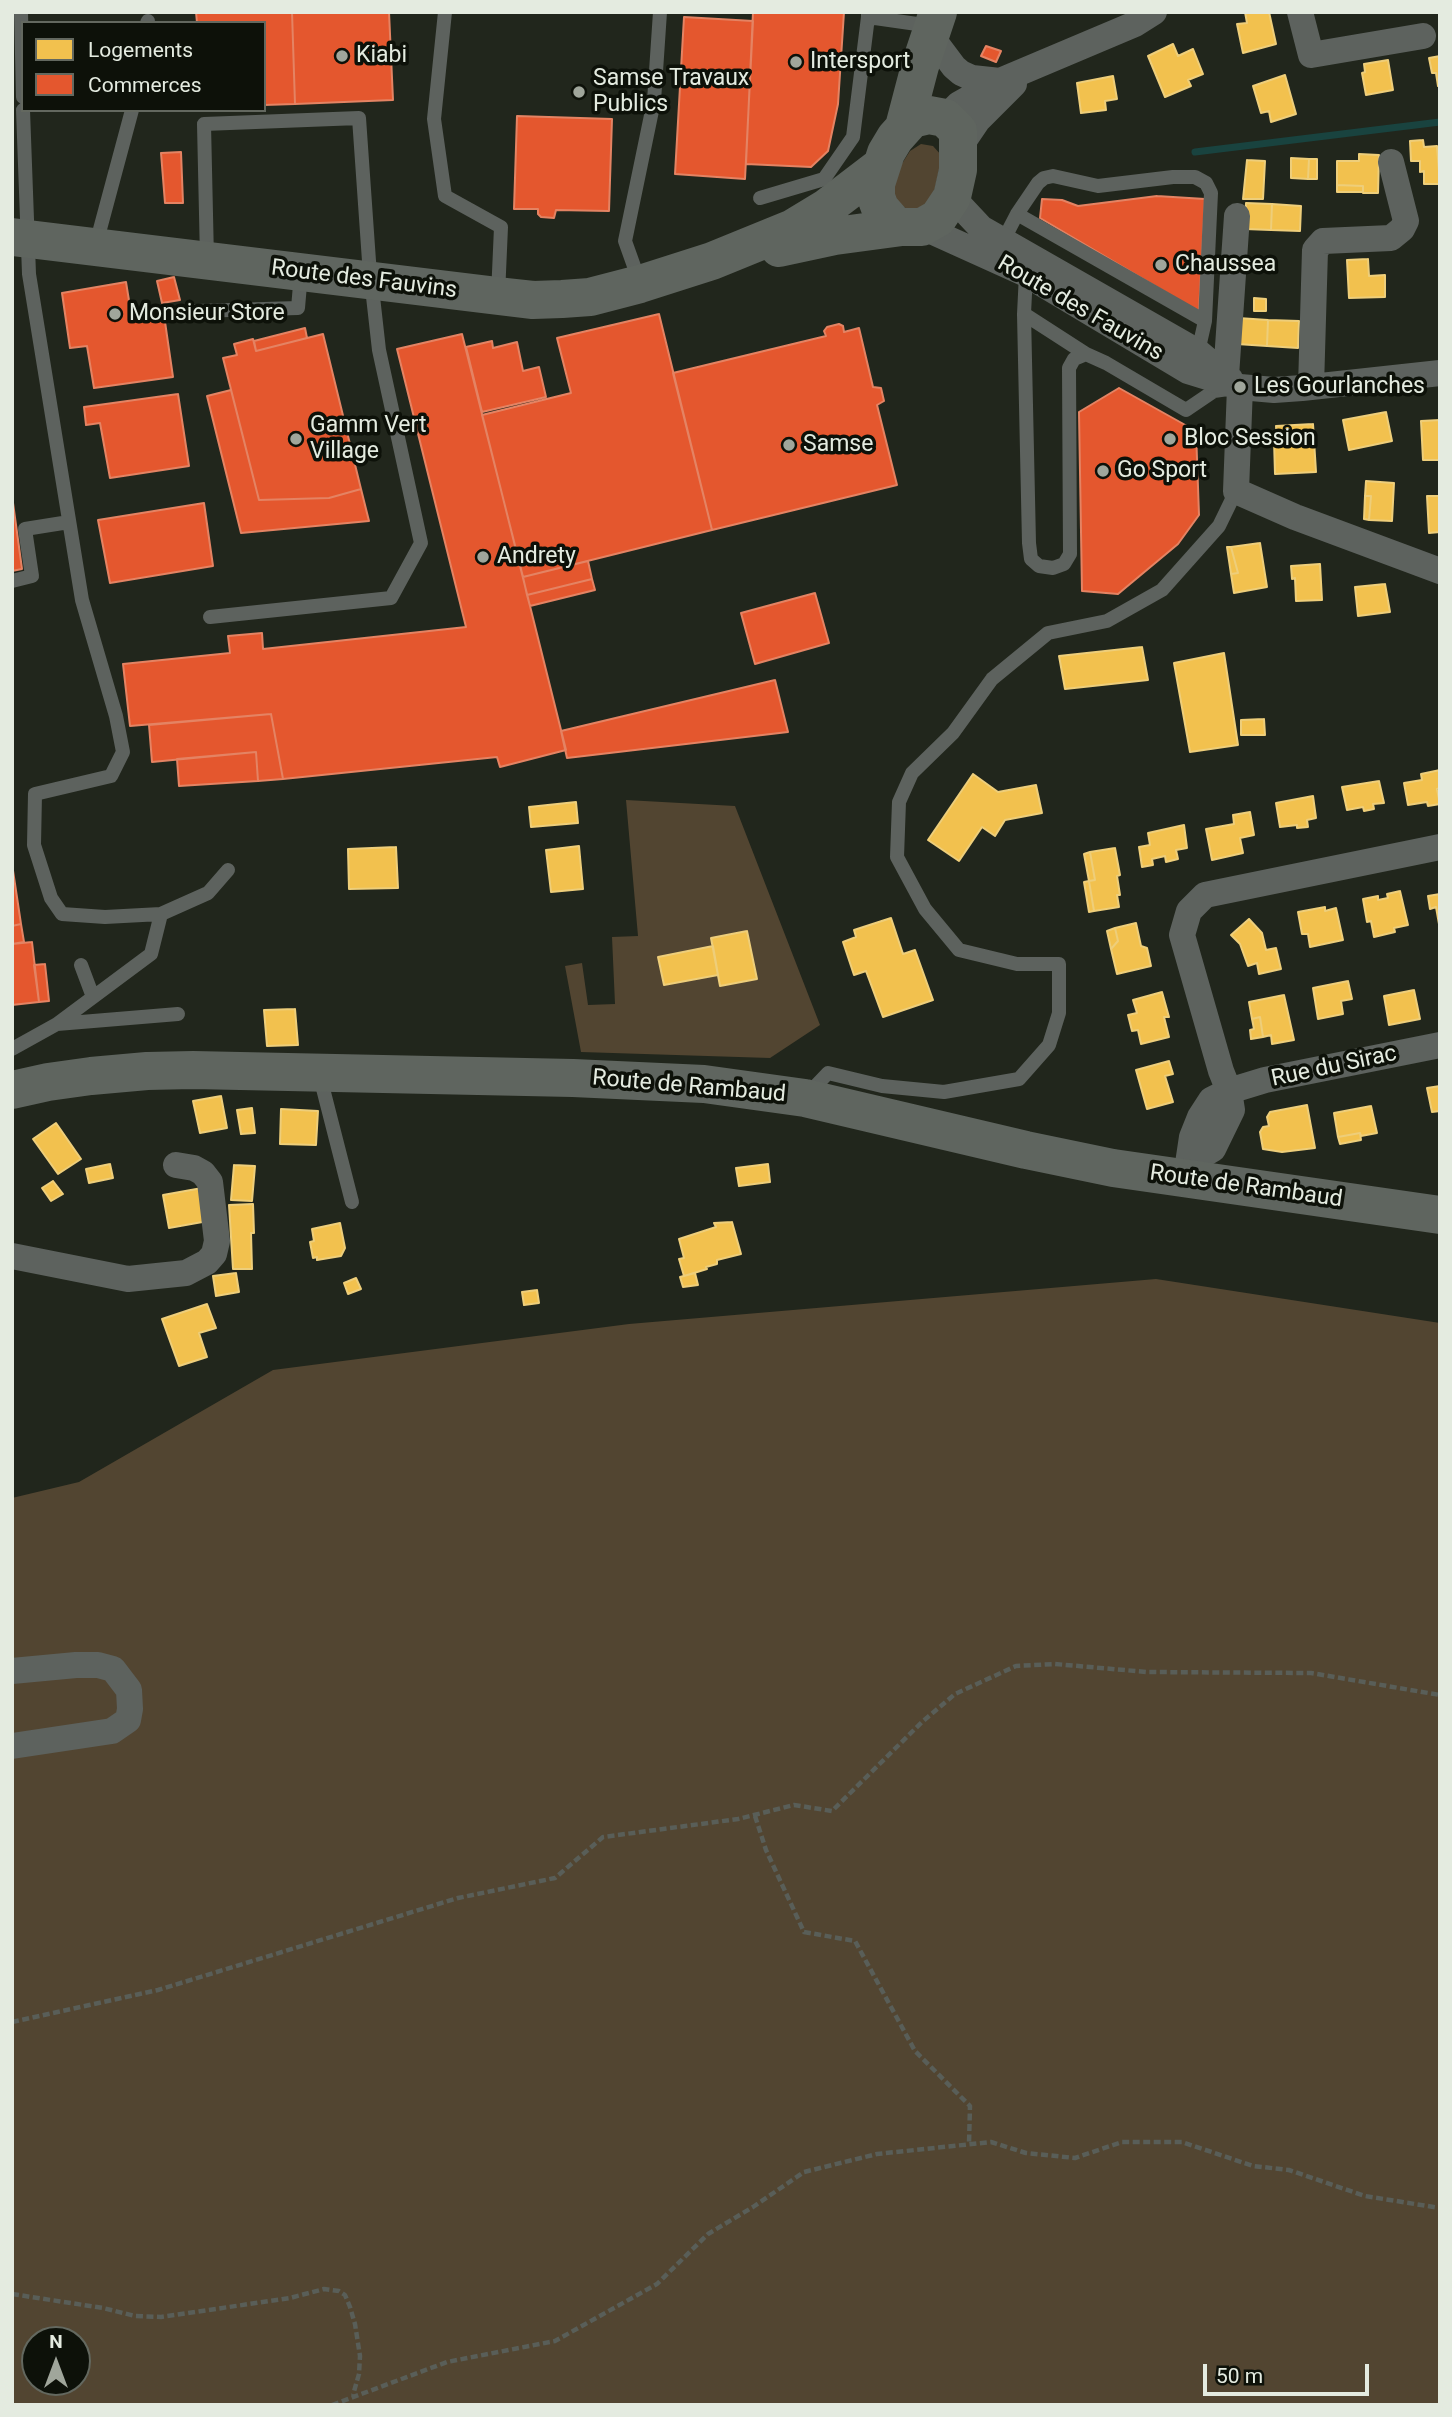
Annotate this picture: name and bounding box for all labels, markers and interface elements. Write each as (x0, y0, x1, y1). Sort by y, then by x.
legend (21, 21, 266, 112)
text: Logements (88, 38, 193, 62)
place label: Kiabi (356, 42, 407, 70)
marker: Kiabi (334, 48, 350, 64)
place label: Intersport (810, 48, 910, 76)
marker: Intersport (788, 54, 804, 70)
place label: Samse Travaux Publics (593, 65, 749, 119)
text: Commerces (88, 73, 202, 97)
marker: Samse Travaux Publics (571, 84, 587, 100)
street label: Route des Fauvins (992, 250, 1168, 368)
place label: Chaussea (1175, 251, 1276, 279)
street label: Route des Fauvins (270, 255, 458, 305)
marker: Chaussea (1153, 257, 1169, 273)
place label: Monsieur Store (129, 300, 285, 328)
marker: Monsieur Store (107, 306, 123, 322)
place label: Les Gourlanches (1254, 373, 1425, 401)
marker: Les Gourlanches (1232, 379, 1248, 395)
place label: Gamm Vert Village (310, 412, 426, 466)
place label: Bloc Session (1184, 425, 1316, 453)
marker: Gamm Vert Village (288, 431, 304, 447)
place label: Samse (803, 431, 873, 459)
marker: Bloc Session (1162, 431, 1178, 447)
marker: Samse (781, 437, 797, 453)
place label: Go Sport (1117, 457, 1207, 485)
marker: Go Sport (1095, 463, 1111, 479)
place label: Andrety (497, 543, 576, 571)
marker: Andrety (475, 549, 491, 565)
street label: Rue du Sirac (1269, 1040, 1399, 1094)
street label: Route de Rambaud (591, 1065, 787, 1109)
street label: Route de Rambaud (1148, 1160, 1344, 1214)
north arrow (21, 2326, 91, 2396)
text: N (49, 2330, 63, 2353)
scale bar (1207, 2350, 1373, 2394)
text: 50 m (1216, 2364, 1263, 2388)

